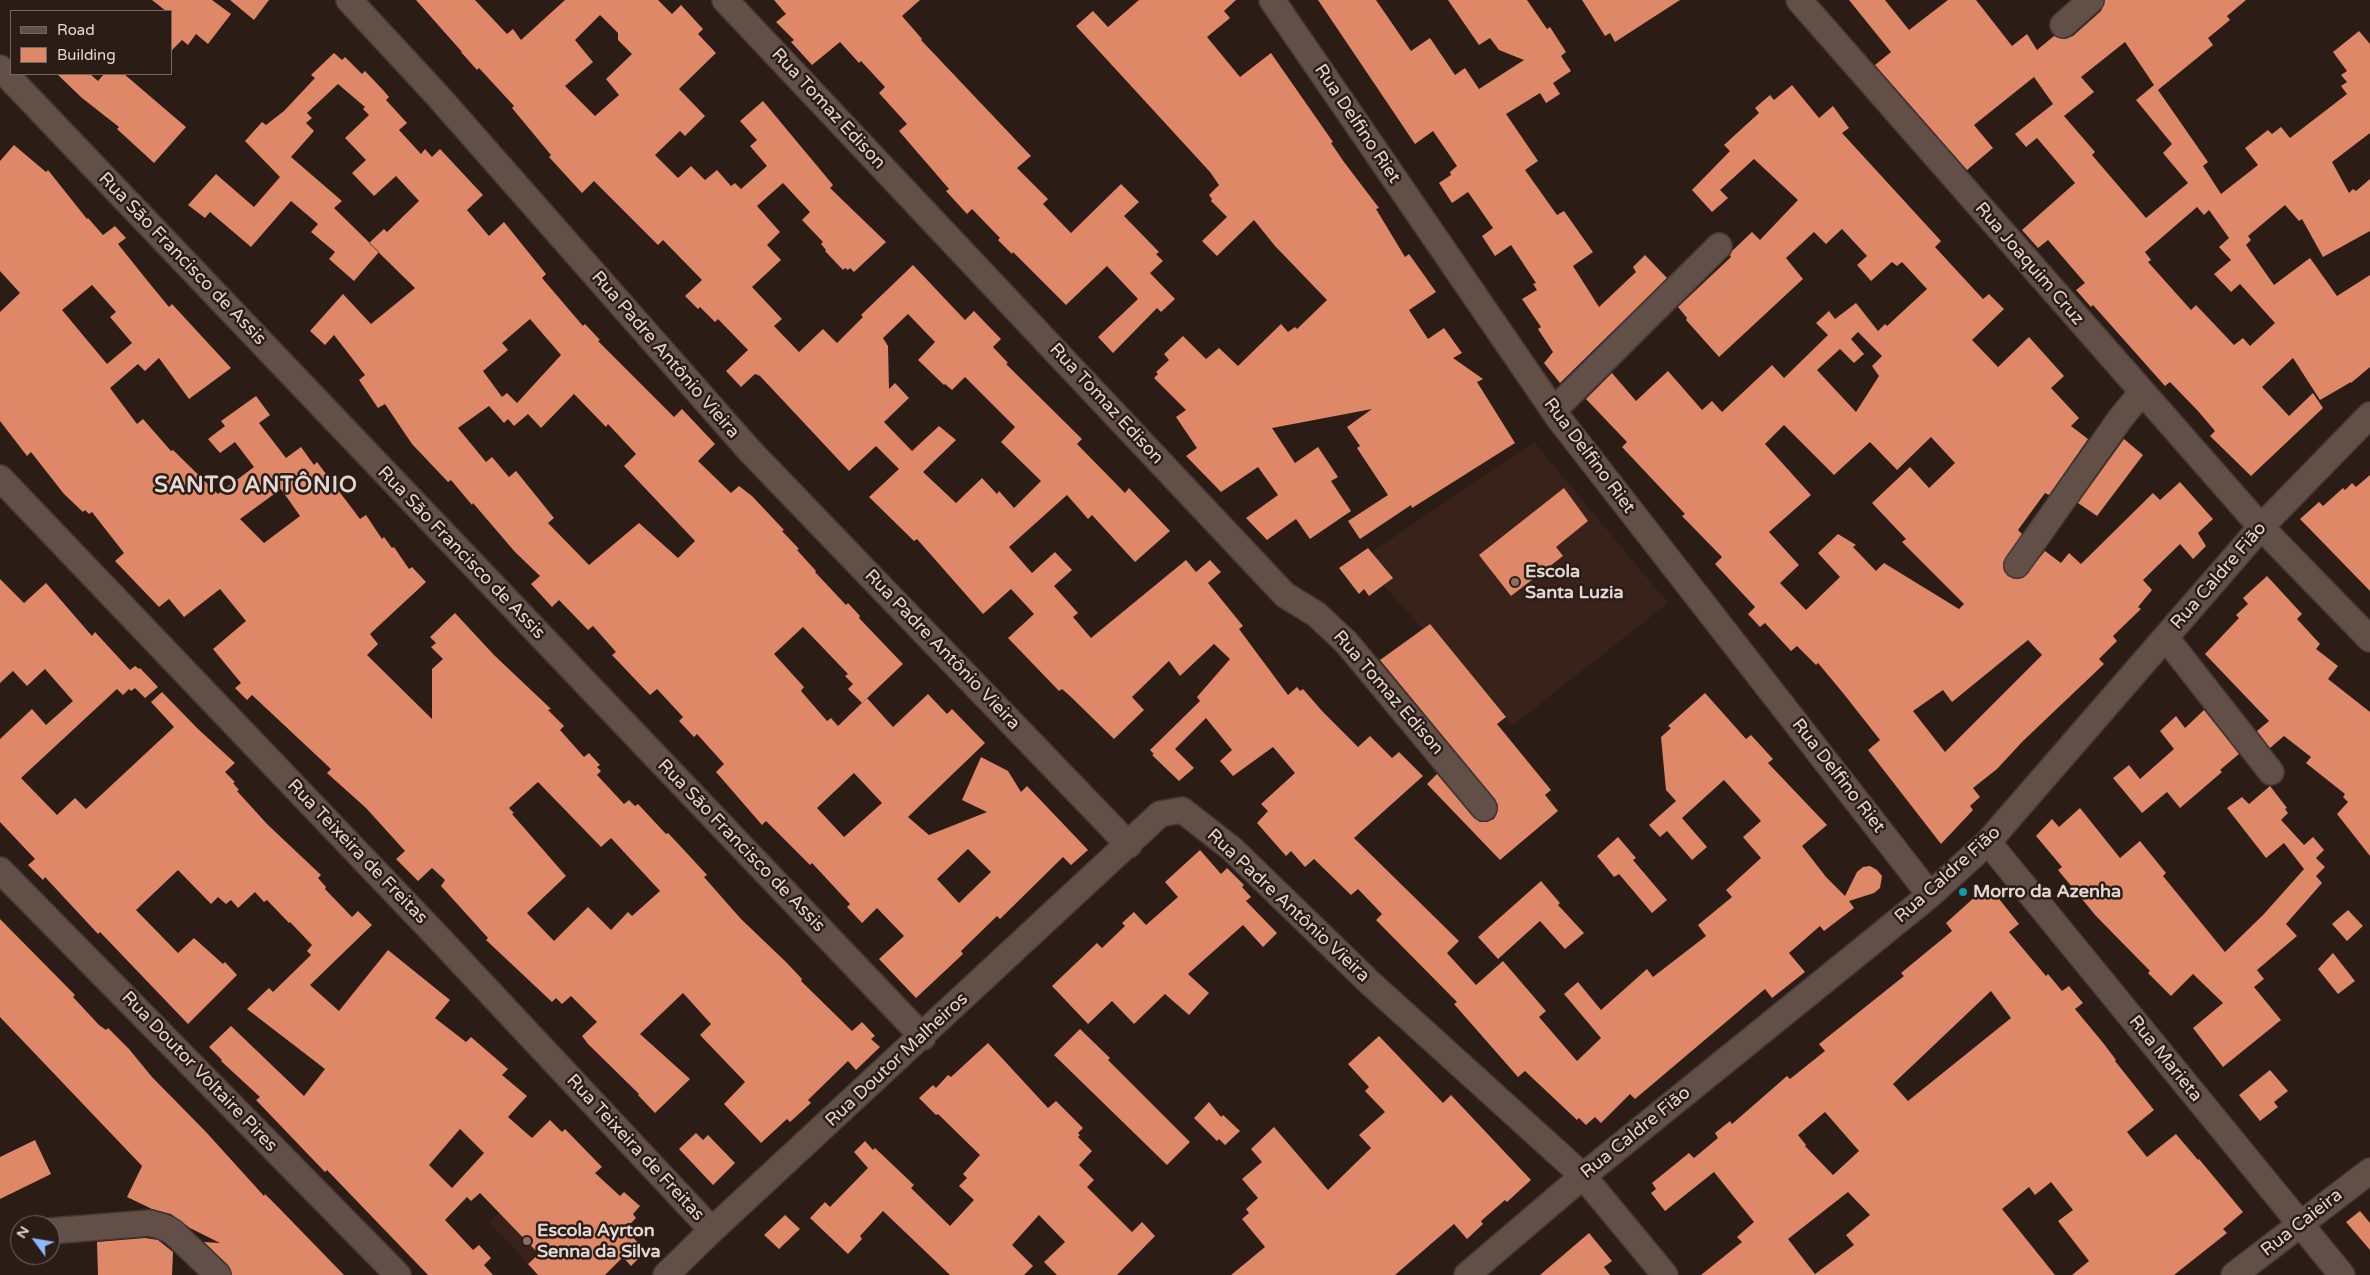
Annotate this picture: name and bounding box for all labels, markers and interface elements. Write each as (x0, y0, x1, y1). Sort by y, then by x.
legend (10, 10, 172, 75)
text: Road (57, 21, 95, 39)
street label: Rua Tomaz Edison (766, 44, 890, 174)
text: Building (57, 46, 116, 64)
street label: Rua Delfino Riet (1309, 60, 1405, 188)
street label: Rua São Francisco de Assis (94, 168, 270, 350)
street label: Rua Joaquim Cruz (1970, 198, 2088, 330)
street label: Rua Padre Antônio Vieira (586, 267, 744, 443)
street label: Rua Tomaz Edison (1044, 339, 1168, 469)
street label: Rua Delfino Riet (1539, 394, 1639, 518)
street label: Rua São Francisco de Assis (373, 462, 549, 644)
district label: SANTO ANTÔNIO (153, 473, 359, 499)
street label: Rua Caldre Fião (2167, 518, 2271, 634)
place label: Escola Santa Luzia (1525, 561, 1624, 604)
street label: Rua Padre Antônio Vieira (860, 565, 1024, 735)
marker: Escola Santa Luzia (1509, 576, 1521, 588)
street label: Rua Tomaz Edison (1328, 627, 1448, 759)
street label: Rua Delfino Riet (1787, 715, 1889, 837)
street label: Rua São Francisco de Assis (653, 755, 829, 937)
street label: Rua Teixeira de Freitas (282, 775, 432, 929)
street label: Rua Caldre Fião (1891, 822, 2005, 928)
street label: Rua Padre Antônio Vieira (1202, 825, 1374, 987)
place label: Morro da Azenha (1973, 881, 2121, 903)
marker: Morro da Azenha (1957, 886, 1969, 898)
street label: Rua Doutor Voltaire Pires (117, 987, 281, 1157)
street label: Rua Doutor Malheiros (821, 988, 973, 1132)
street label: Rua Marieta (2124, 1012, 2206, 1106)
street label: Rua Teixeira de Freitas (561, 1070, 709, 1226)
street label: Rua Caldre Fião (1577, 1082, 1695, 1184)
street label: Rua Caieira (2257, 1185, 2347, 1261)
north arrow (10, 1215, 60, 1265)
place label: Escola Ayrton Senna da Silva (537, 1220, 661, 1262)
text: N (13, 1223, 33, 1242)
marker: Escola Ayrton Senna da Silva (521, 1235, 533, 1247)

